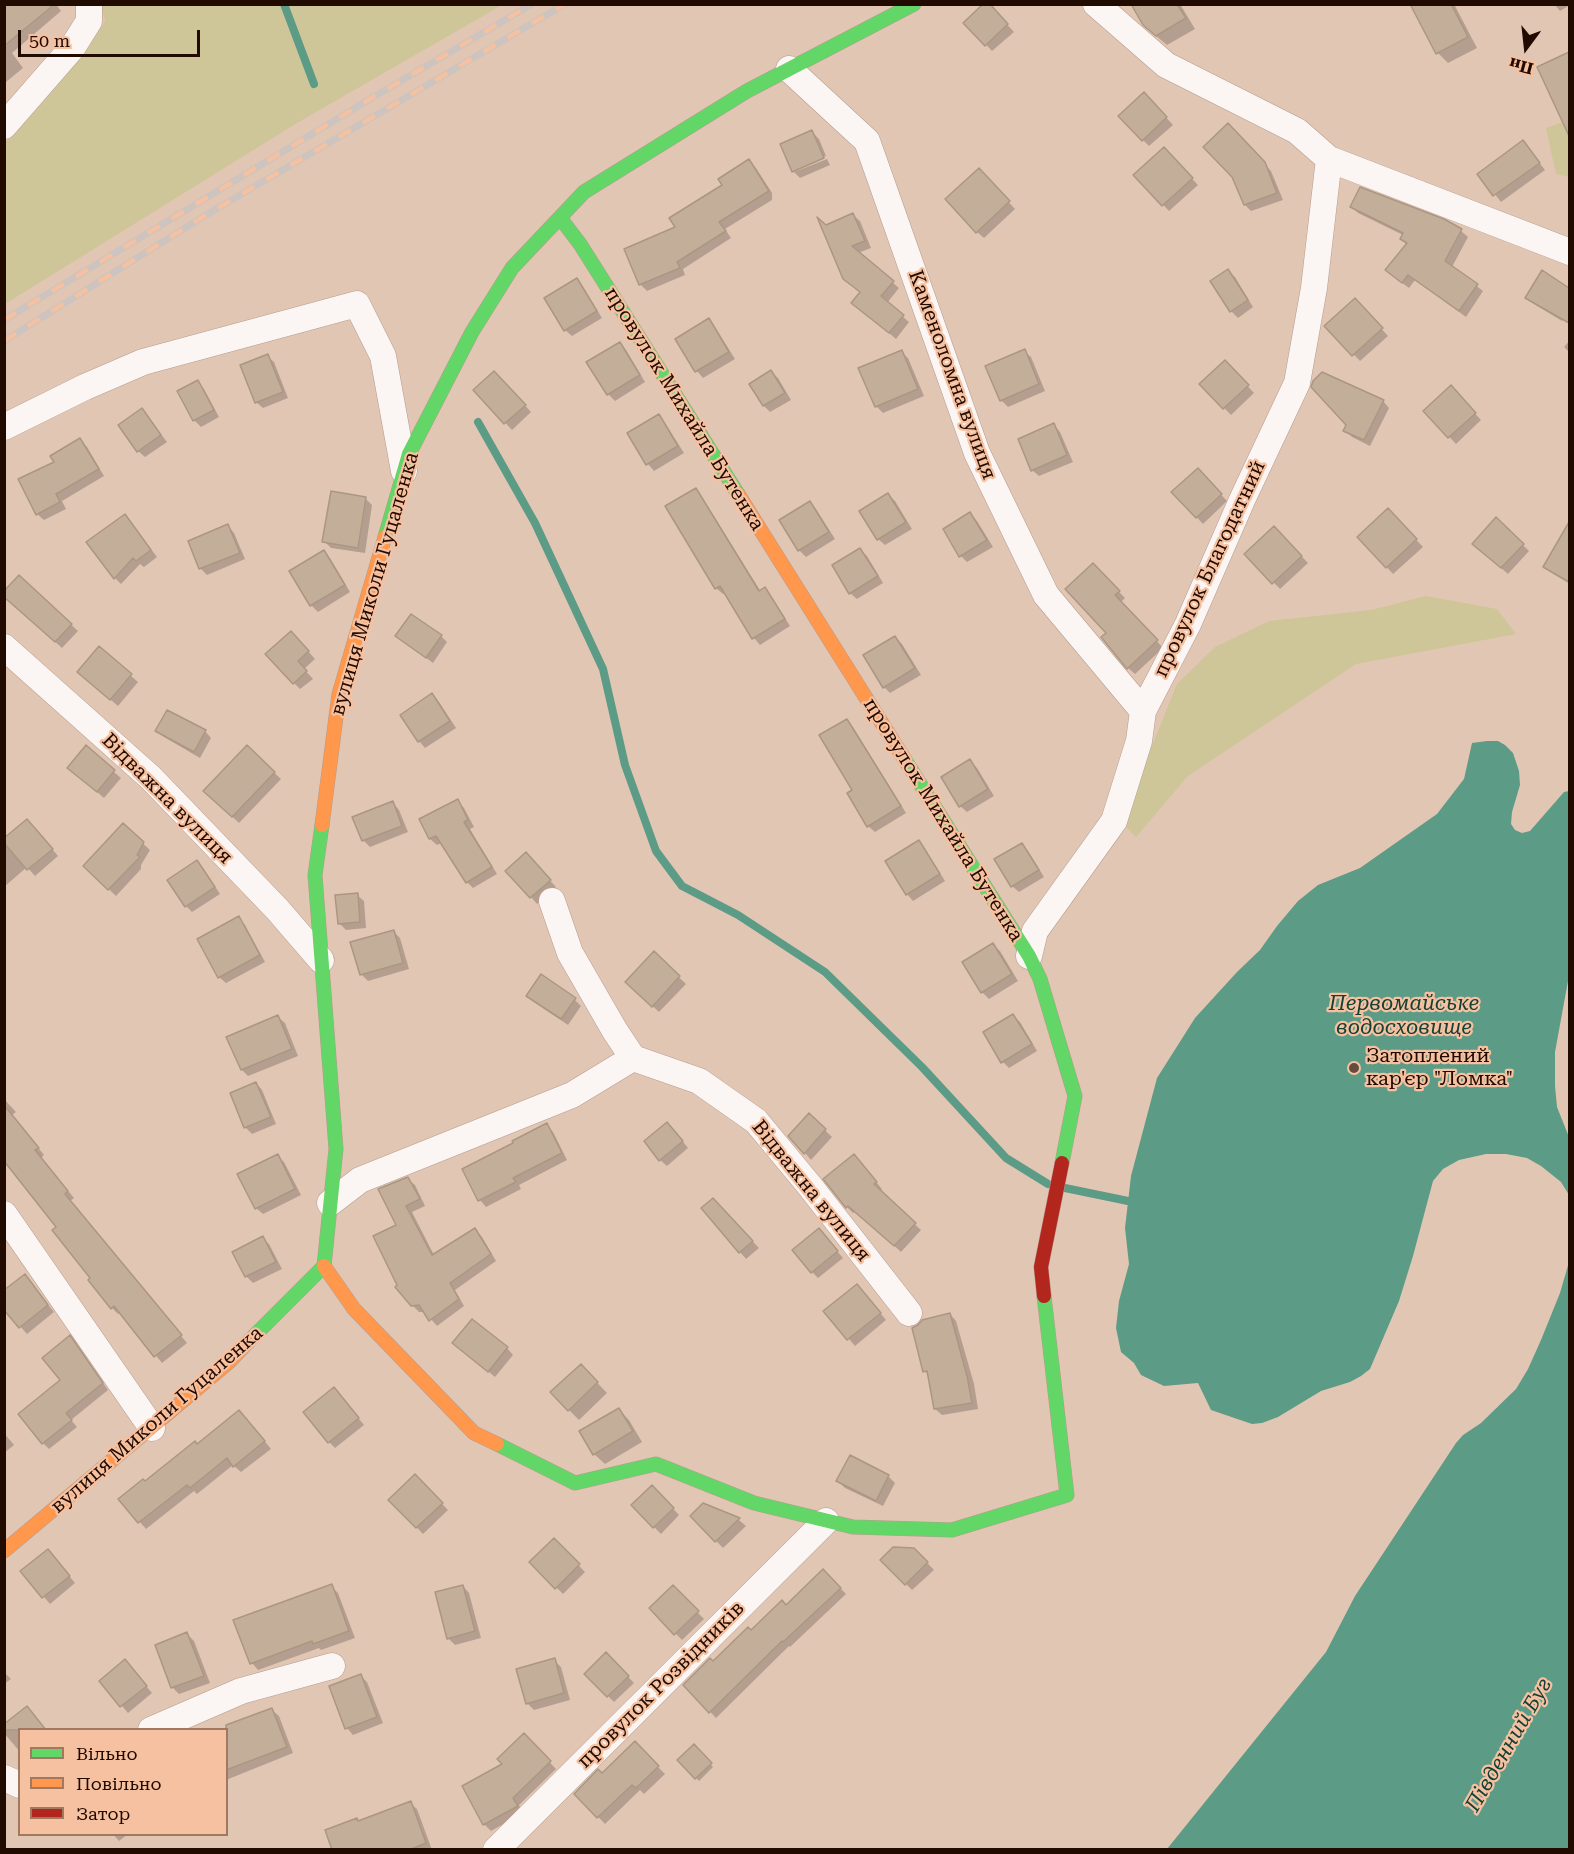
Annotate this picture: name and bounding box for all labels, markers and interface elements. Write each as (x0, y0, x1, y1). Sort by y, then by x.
scale bar (21, 18, 202, 56)
north arrow (1496, 18, 1556, 78)
text: 50 m (29, 30, 70, 51)
text: Пн (1507, 54, 1535, 78)
street label: Каменоломна вулиця (903, 267, 1001, 483)
street label: провулок Михайла Бутенка (599, 283, 769, 535)
street label: вулиця Миколи Гуцаленка (326, 449, 424, 719)
street label: провулок Благодатний (1149, 457, 1271, 681)
street label: провулок Михайла Бутенка (858, 694, 1028, 946)
street label: Відважна вулиця (97, 729, 237, 869)
water label: Первомайське водосховище (1329, 991, 1479, 1041)
place label: Затоплений кар'єр "Ломка" (1366, 1044, 1513, 1091)
marker: Затоплений кар'єр "Ломка" (1347, 1061, 1361, 1075)
street label: Відважна вулиця (747, 1116, 875, 1266)
street label: вулиця Миколи Гуцаленка (46, 1321, 268, 1519)
street label: провулок Розвідників (573, 1597, 749, 1773)
water label: Південний Буг (1460, 1673, 1558, 1817)
legend (18, 1728, 228, 1836)
text: Вільно (76, 1743, 138, 1764)
text: Повільно (76, 1773, 162, 1794)
text: Затор (76, 1803, 130, 1824)

